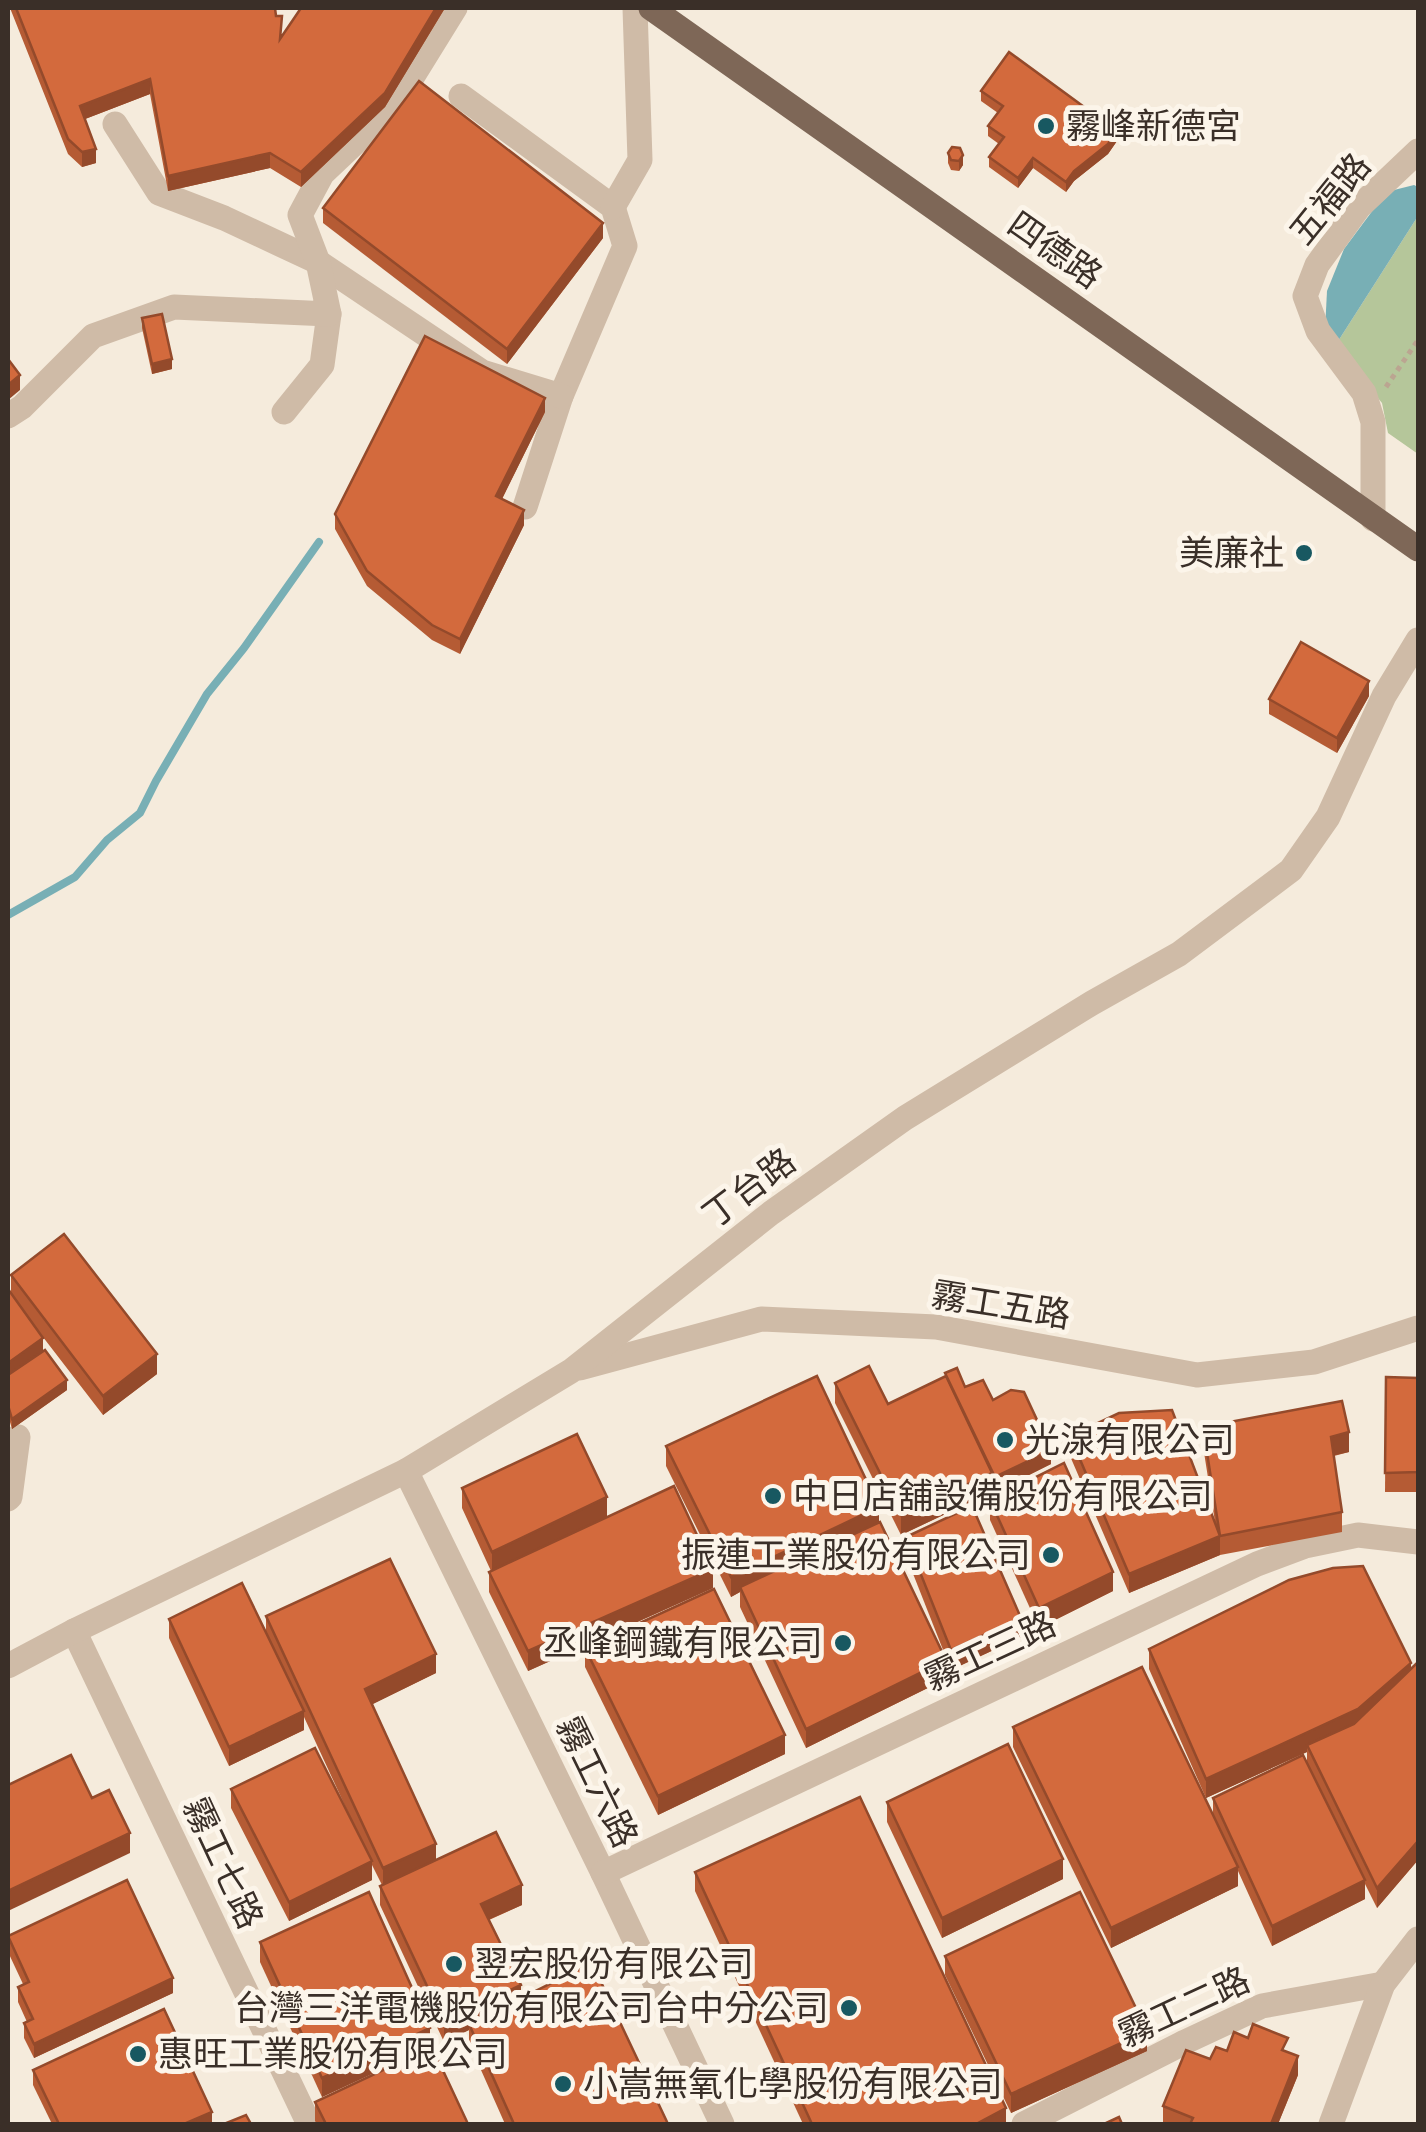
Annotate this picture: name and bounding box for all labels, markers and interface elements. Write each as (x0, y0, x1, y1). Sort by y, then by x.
place label: 霧峰新德宮 (1066, 102, 1241, 145)
marker: 霧峰新德宮 (1035, 115, 1057, 137)
street label: 五福路 (1278, 143, 1378, 252)
street label: 四德路 (1001, 200, 1112, 296)
place label: 美廉社 (1179, 529, 1284, 572)
marker: 美廉社 (1293, 542, 1315, 564)
street label: 丁台路 (693, 1137, 802, 1235)
street label: 霧工五路 (929, 1270, 1074, 1335)
place label: 光湶有限公司 (1025, 1416, 1235, 1459)
marker: 光湶有限公司 (994, 1429, 1016, 1451)
place label: 中日店舖設備股份有限公司 (793, 1472, 1213, 1515)
marker: 中日店舖設備股份有限公司 (762, 1485, 784, 1507)
place label: 振連工業股份有限公司 (681, 1531, 1031, 1574)
marker: 振連工業股份有限公司 (1040, 1544, 1062, 1566)
street label: 霧工三路 (916, 1600, 1061, 1698)
place label: 丞峰鋼鐵有限公司 (543, 1619, 823, 1662)
marker: 丞峰鋼鐵有限公司 (832, 1632, 854, 1654)
street label: 霧工六路 (549, 1709, 649, 1853)
street label: 霧工七路 (176, 1789, 274, 1934)
place label: 翌宏股份有限公司 (474, 1940, 754, 1983)
marker: 翌宏股份有限公司 (443, 1953, 465, 1975)
street label: 霧工二路 (1110, 1956, 1255, 2054)
place label: 台灣三洋電機股份有限公司台中分公司 (234, 1984, 829, 2027)
marker: 台灣三洋電機股份有限公司台中分公司 (838, 1997, 860, 2019)
place label: 惠旺工業股份有限公司 (158, 2030, 508, 2073)
marker: 惠旺工業股份有限公司 (127, 2043, 149, 2065)
place label: 小嵩無氧化學股份有限公司 (583, 2060, 1003, 2103)
marker: 小嵩無氧化學股份有限公司 (552, 2073, 574, 2095)

